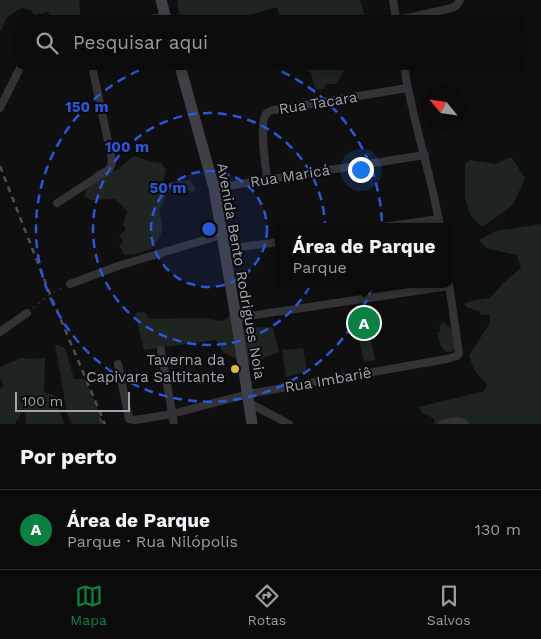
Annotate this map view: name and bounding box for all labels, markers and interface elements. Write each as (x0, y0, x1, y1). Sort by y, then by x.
search box (15, 15, 526, 70)
icon: search (33, 29, 61, 57)
text: Pesquisar aqui (73, 31, 208, 54)
north arrow (421, 85, 466, 130)
street label: Rua Tacara (277, 88, 359, 118)
text: 150 m (65, 98, 109, 116)
text: 100 m (105, 138, 149, 156)
your location (348, 157, 374, 183)
street label: Avenida Bento Rodrigues Noia (213, 161, 269, 381)
street label: Rua Maricá (249, 161, 332, 191)
text: 50 m (150, 179, 186, 197)
centre of rings (200, 220, 218, 238)
popup (275, 223, 453, 288)
text: Área de Parque (293, 235, 435, 258)
text: Parque (293, 258, 347, 277)
pin: A (348, 304, 380, 342)
place label: Taverna da Capivara Saltitante (86, 351, 226, 386)
marker: Taverna da Capivara Saltitante (229, 363, 241, 375)
street label: Rua Imbariê (283, 364, 373, 396)
scale bar (15, 389, 130, 412)
text: 100 m (22, 393, 63, 409)
text: Por perto (20, 444, 117, 469)
text: Área de Parque (67, 509, 210, 532)
text: A (31, 520, 41, 539)
text: 130 m (475, 520, 521, 539)
text: Parque · Rua Nilópolis (67, 532, 238, 551)
tab: Mapa (70, 582, 107, 628)
tab: Rotas (248, 582, 286, 628)
tab: Salvos (427, 582, 471, 628)

